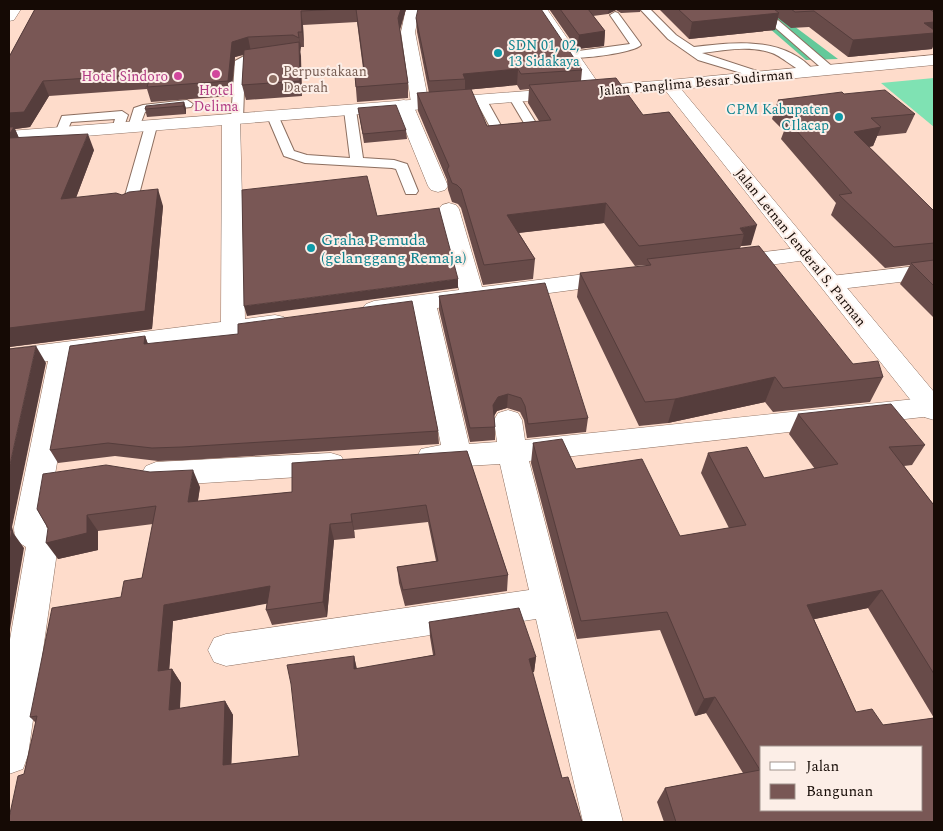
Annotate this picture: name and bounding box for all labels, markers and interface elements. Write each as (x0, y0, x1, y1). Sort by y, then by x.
place label: SDN 01, 02, 13 Sidakaya (508, 35, 580, 72)
marker: SDN 01, 02, 13 Sidakaya (492, 47, 504, 59)
place label: Perpustakaan Daerah (283, 61, 367, 98)
street label: Jalan Panglima Besar Sudirman (598, 64, 794, 101)
place label: Hotel Sindoro (81, 66, 168, 87)
marker: Hotel Delima (210, 68, 222, 80)
marker: Hotel Sindoro (172, 70, 184, 82)
marker: Perpustakaan Daerah (267, 73, 279, 85)
place label: Hotel Delima (194, 80, 239, 117)
place label: CPM Kabupaten CIlacap (726, 99, 829, 136)
marker: CPM Kabupaten CIlacap (833, 111, 845, 123)
street label: Jalan Letnan Jenderal S. Parman (730, 163, 871, 331)
place label: Graha Pemuda (gelanggang Remaja) (321, 228, 466, 270)
marker: Graha Pemuda (gelanggang Remaja) (305, 242, 317, 254)
legend (760, 746, 923, 811)
text: Jalan (806, 755, 839, 778)
text: Bangunan (806, 780, 873, 803)

